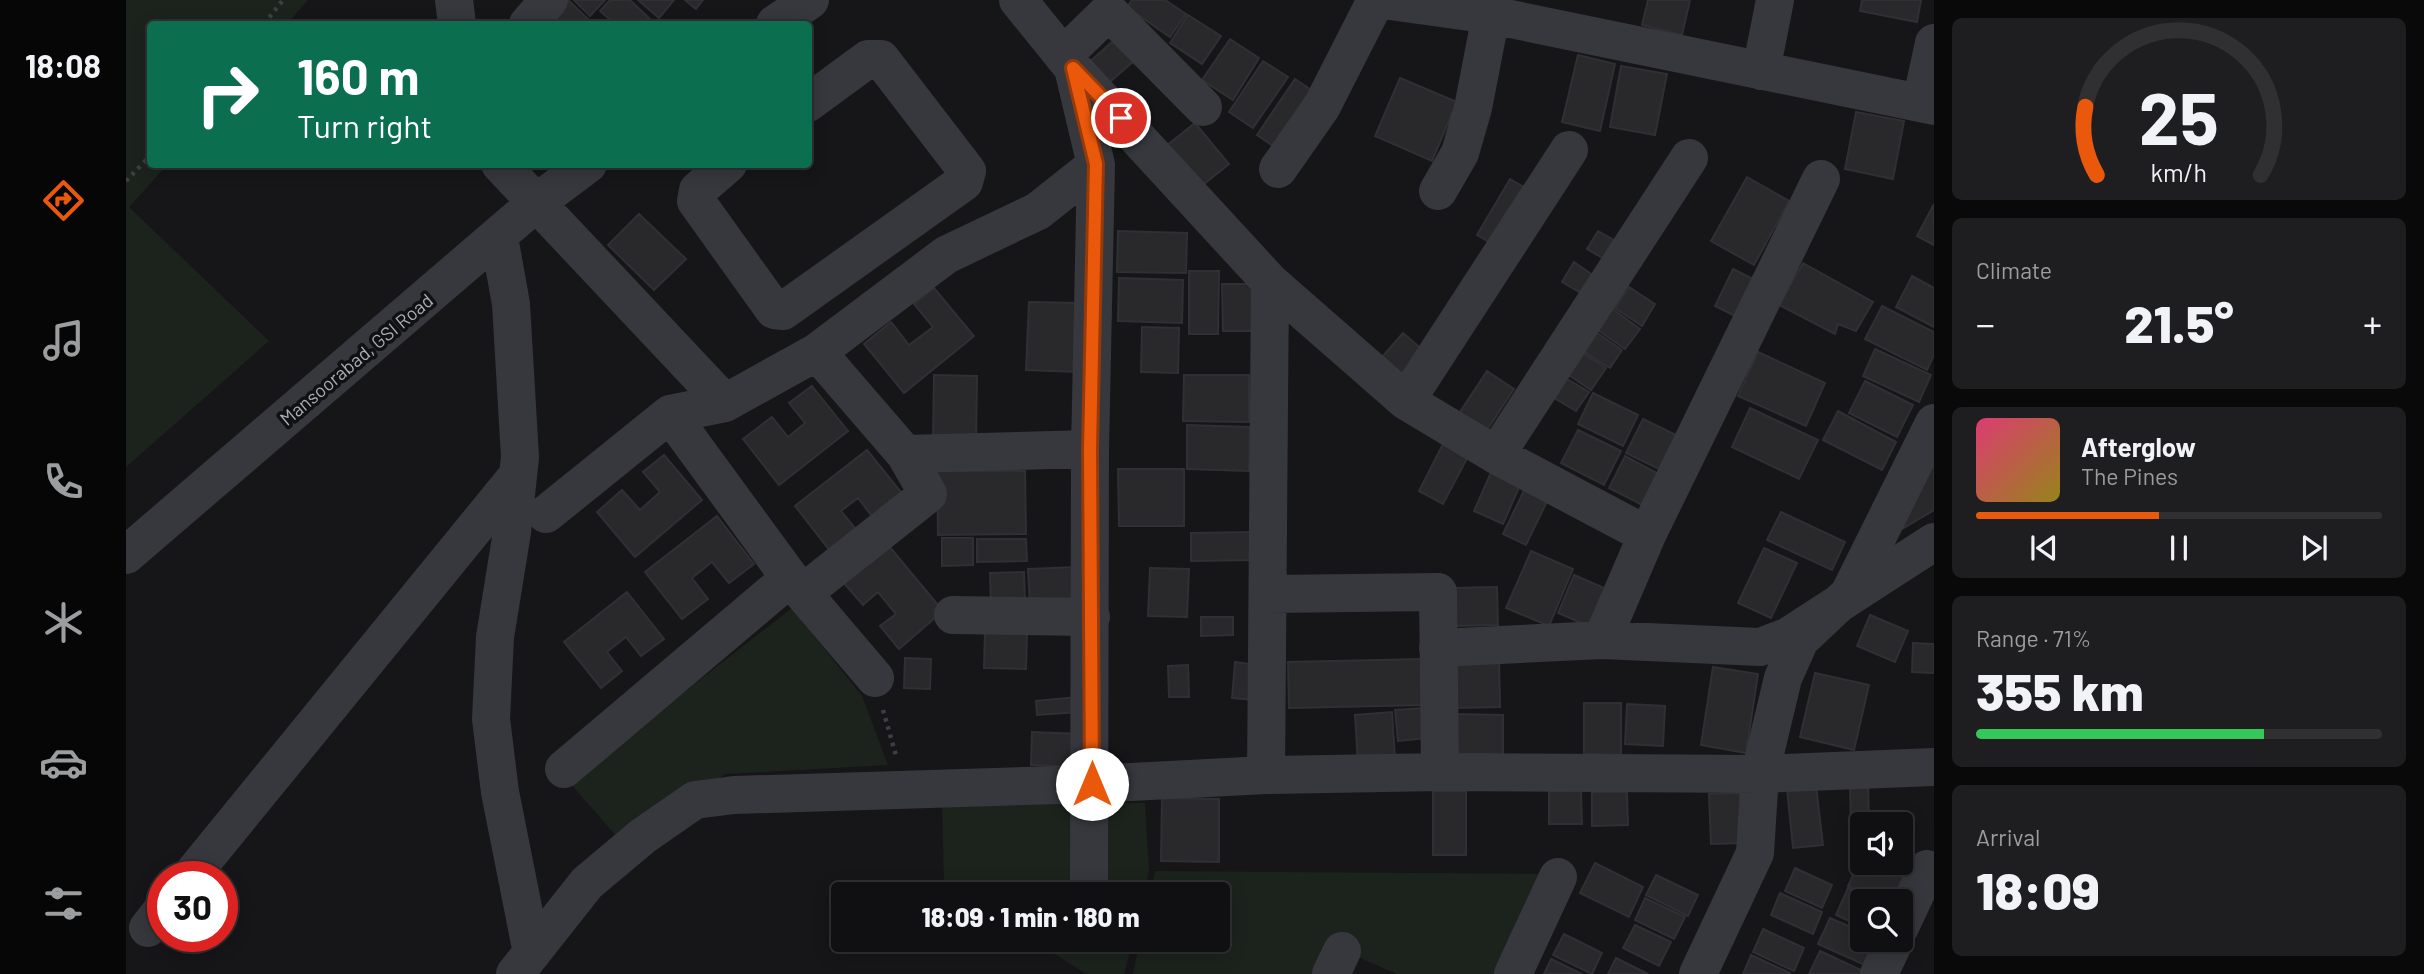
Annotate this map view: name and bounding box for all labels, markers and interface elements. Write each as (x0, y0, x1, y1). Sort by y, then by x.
text: 18:08 (25, 46, 101, 84)
text: 160 m (297, 46, 419, 105)
icon: right (182, 49, 273, 140)
text: 25 (2139, 72, 2219, 160)
pin (1091, 88, 1151, 148)
icon: arrive (1102, 99, 1140, 137)
text: Turn right (297, 106, 432, 144)
text: km/h (2151, 157, 2207, 187)
icon: directions (39, 176, 88, 225)
text: Climate (1976, 256, 2052, 284)
street label: Mansoorabad, GSI Road (275, 288, 437, 430)
text: 21.5° (2124, 291, 2234, 353)
text: − (1976, 300, 1995, 346)
text: + (2363, 300, 2382, 346)
icon: music (39, 316, 88, 365)
text: Afterglow (2081, 431, 2196, 462)
icon: phone (39, 457, 88, 506)
text: The Pines (2081, 462, 2178, 490)
icon: previous (2025, 529, 2063, 567)
icon: pause (2160, 529, 2198, 567)
icon: next (2295, 529, 2333, 567)
icon: climate (39, 598, 88, 647)
text: Range · 71% (1976, 624, 2091, 652)
text: 355 km (1976, 659, 2144, 721)
icon: car (39, 738, 88, 787)
position arrow (1055, 747, 1129, 821)
map controls (1850, 812, 1913, 952)
button: sound (1850, 812, 1913, 875)
text: Arrival (1976, 823, 2040, 851)
text: 18:09 (1976, 858, 2100, 920)
speed limit sign: 30 (147, 861, 238, 952)
icon: filters (39, 879, 88, 928)
button: search (1850, 889, 1913, 952)
text: 18:09 · 1 min · 180 m (922, 901, 1139, 932)

